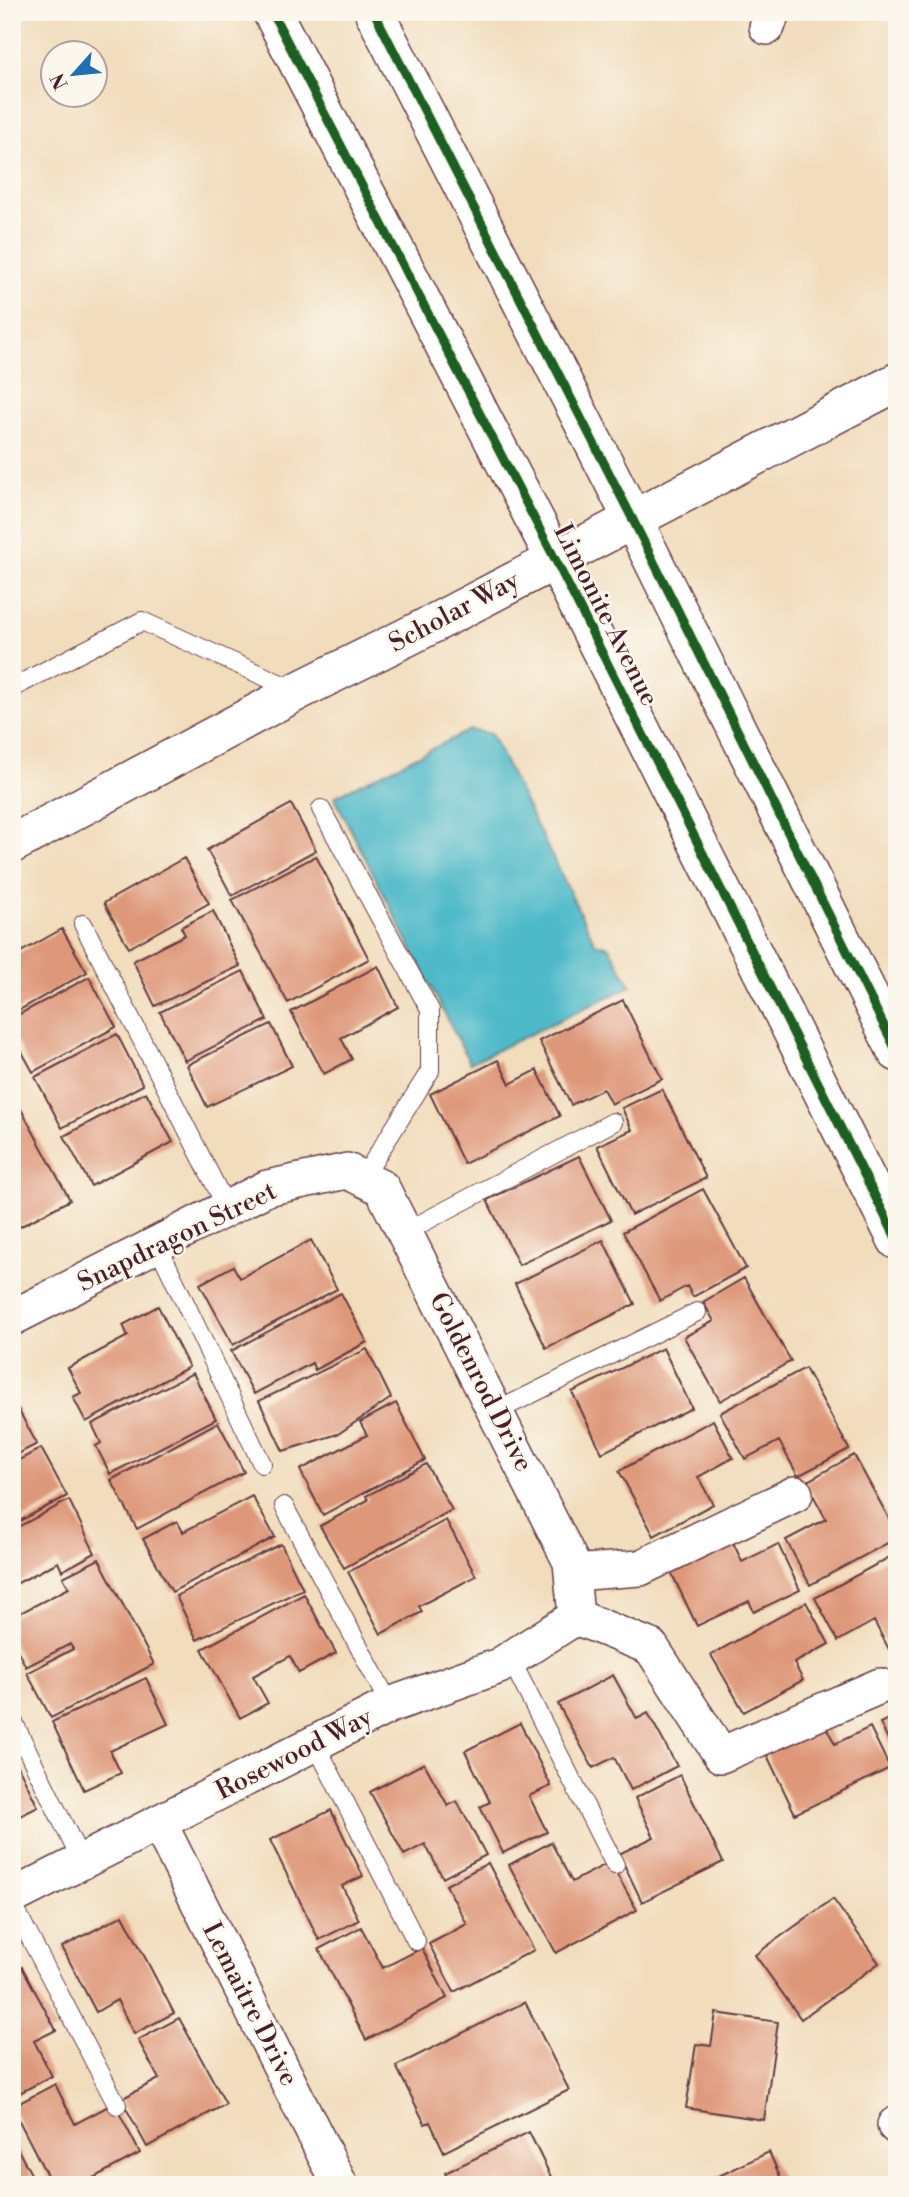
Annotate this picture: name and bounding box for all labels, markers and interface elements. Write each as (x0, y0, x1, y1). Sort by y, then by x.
north arrow (38, 38, 108, 108)
text: N (46, 69, 74, 93)
street label: Limonite Avenue (546, 519, 666, 711)
street label: Scholar Way (383, 564, 525, 660)
street label: Snapdragon Street (72, 1175, 282, 1299)
street label: Goldenrod Drive (422, 1287, 540, 1477)
street label: Rosewood Way (210, 1701, 378, 1807)
street label: Lemaitre Drive (195, 1917, 305, 2091)

